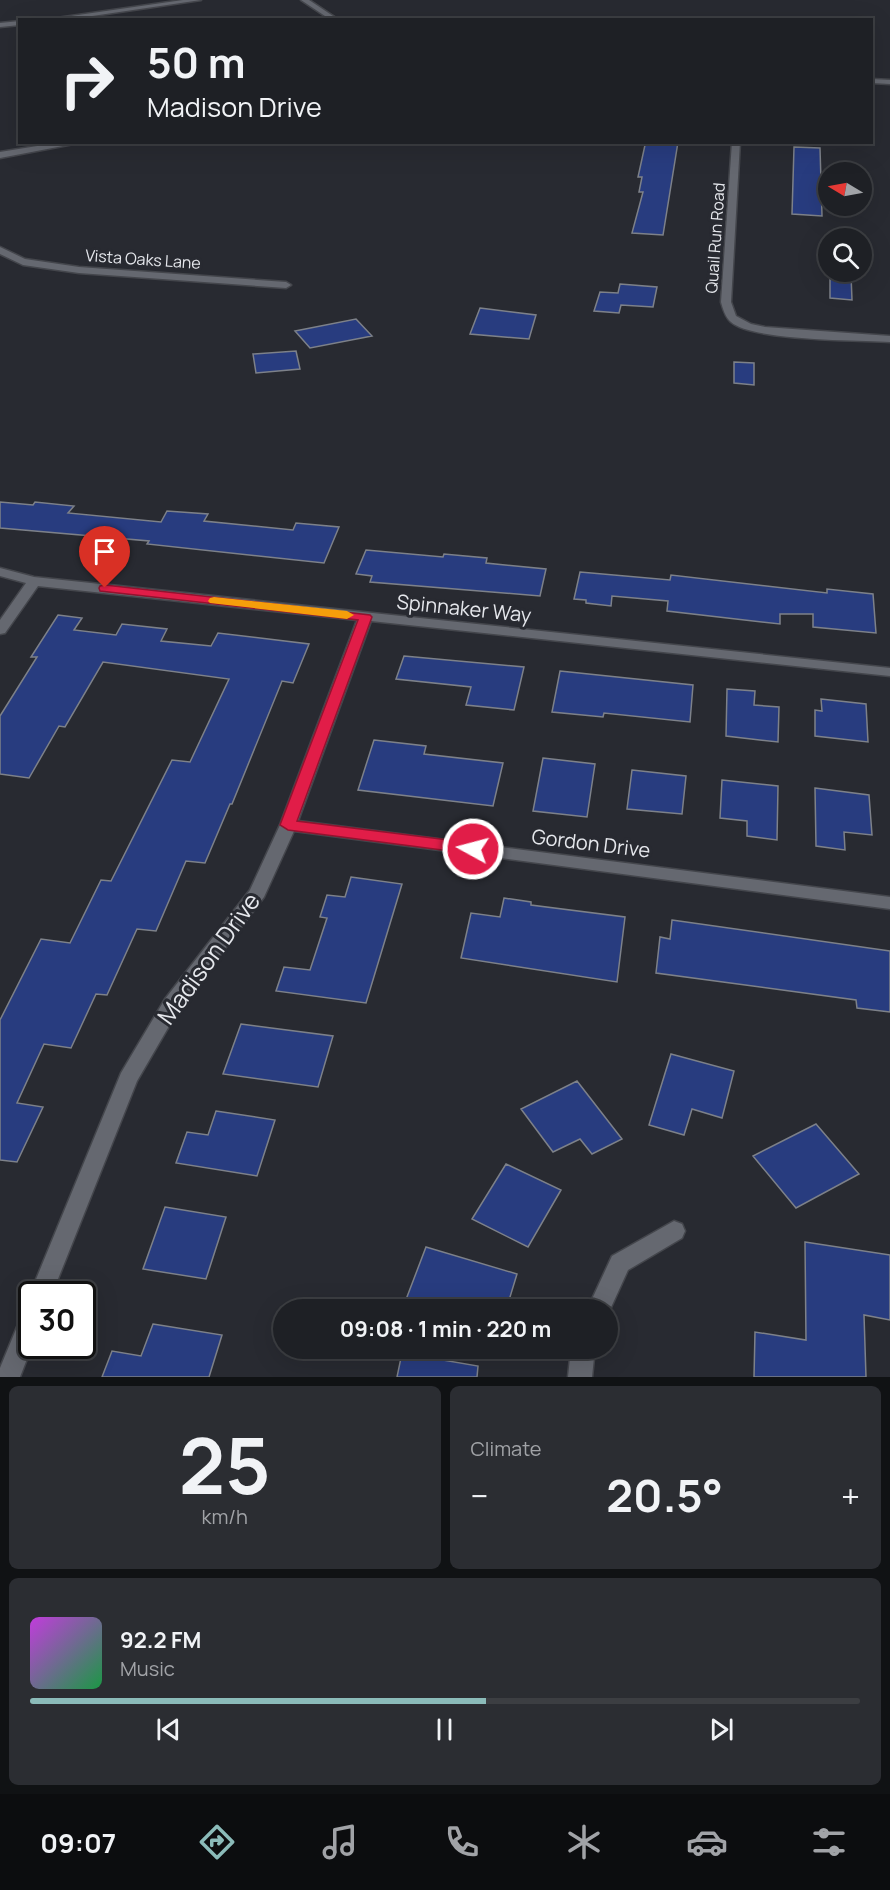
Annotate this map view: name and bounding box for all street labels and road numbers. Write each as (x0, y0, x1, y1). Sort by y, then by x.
street label: Quail Run Road (700, 182, 730, 294)
street label: Vista Oaks Lane (85, 244, 201, 274)
street label: Spinnaker Way (395, 588, 533, 629)
street label: Gordon Drive (530, 822, 652, 864)
street label: Madison Drive (149, 885, 267, 1031)

